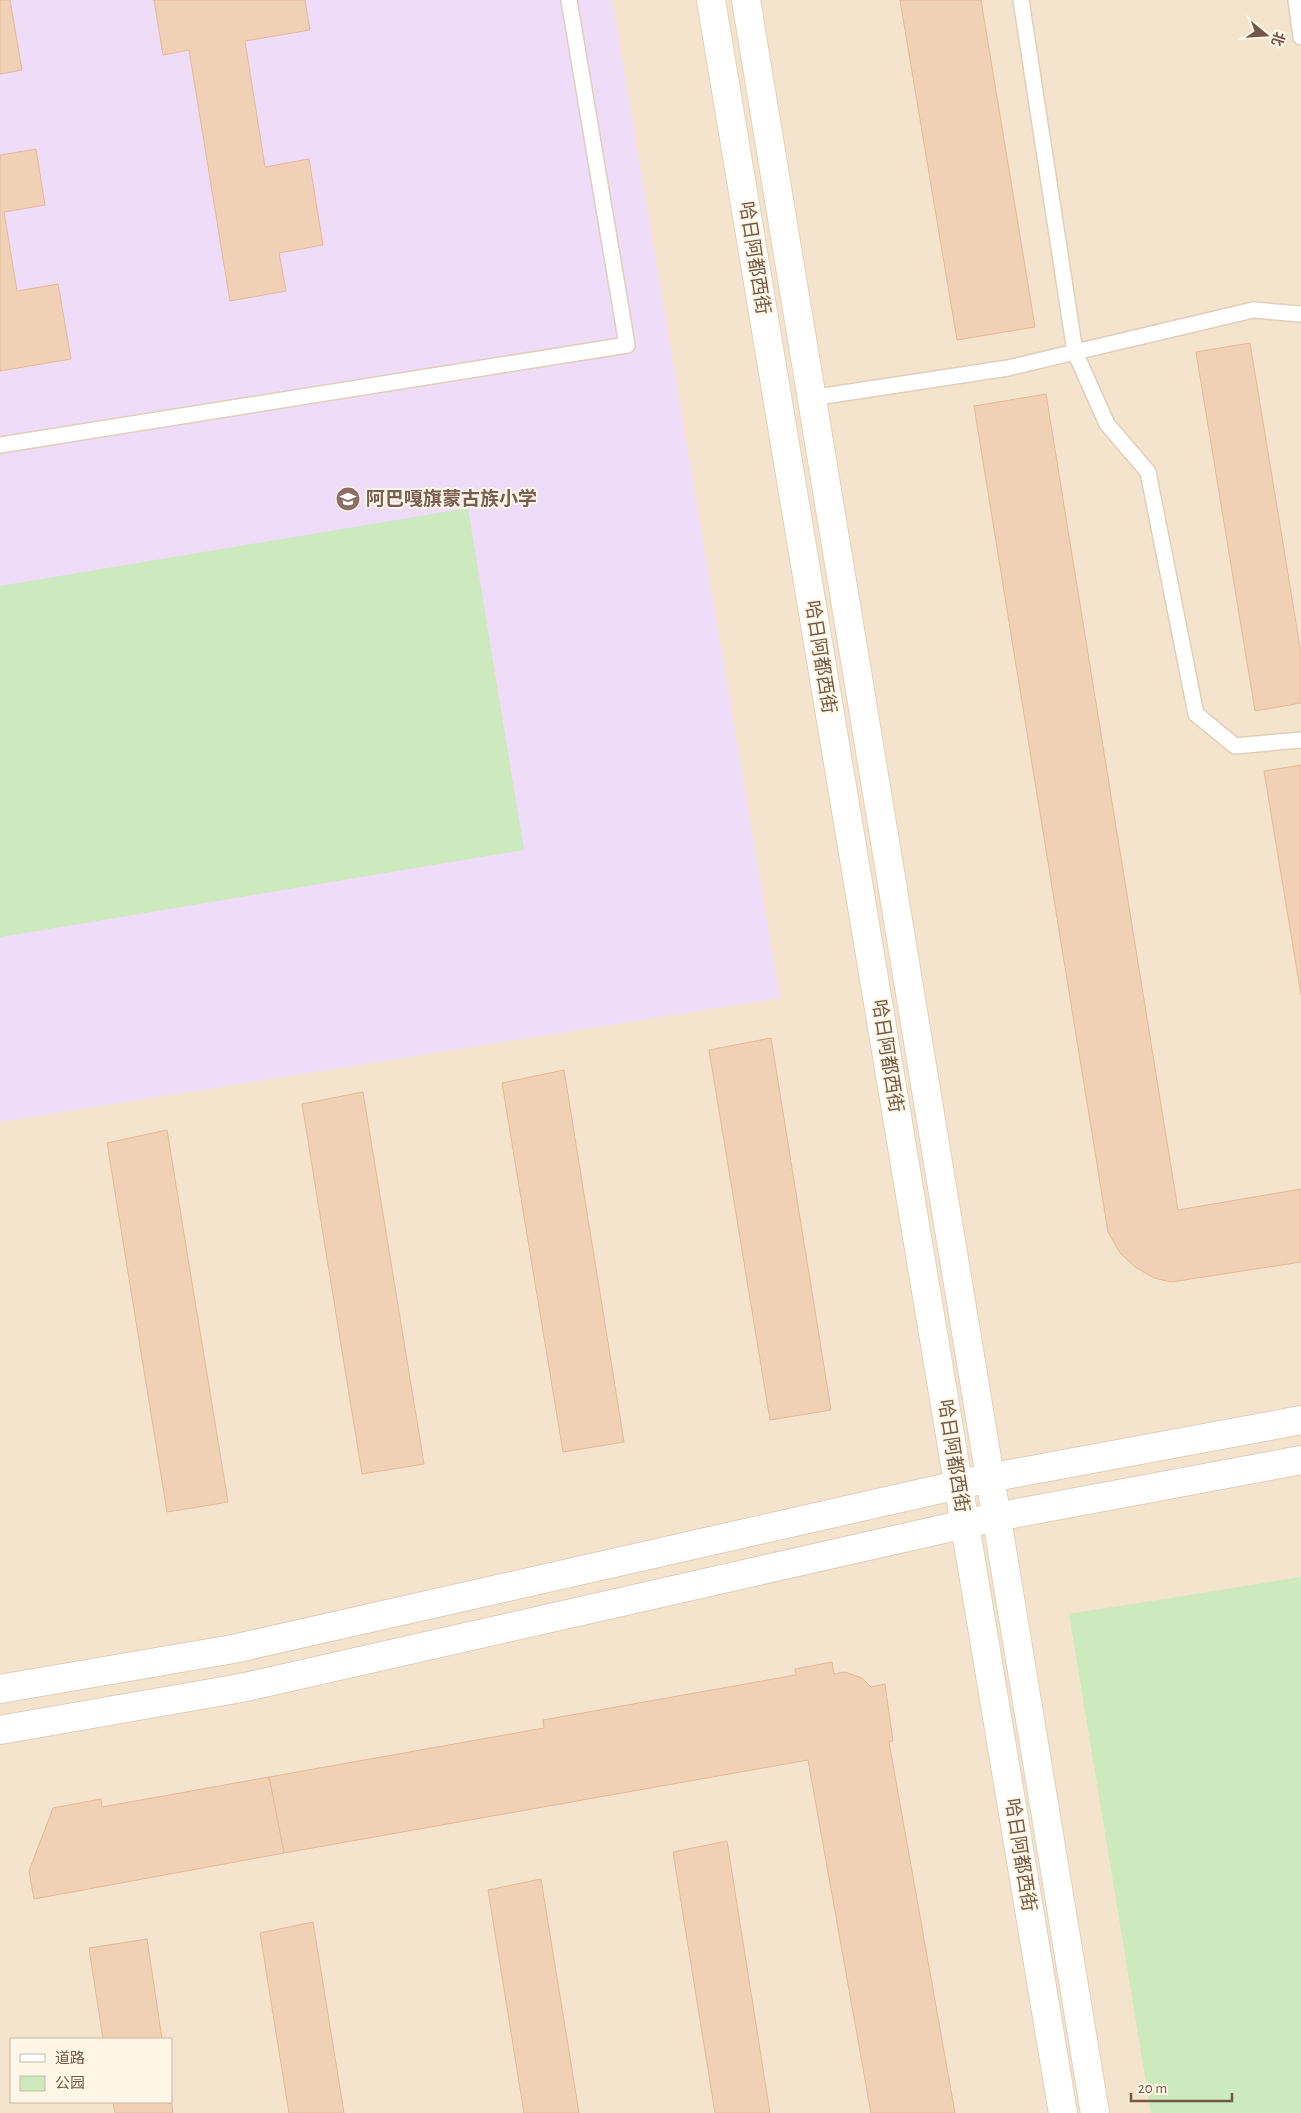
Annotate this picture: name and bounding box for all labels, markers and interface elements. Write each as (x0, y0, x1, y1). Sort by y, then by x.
north arrow (1241, 10, 1291, 60)
text: 北 (1269, 30, 1287, 48)
street label: 哈日阿都西街 (736, 200, 774, 316)
school or university icon: 阿巴嘎旗蒙古族小学 (335, 486, 361, 512)
place label: 阿巴嘎旗蒙古族小学 (366, 488, 537, 509)
street label: 哈日阿都西街 (802, 599, 840, 715)
street label: 哈日阿都西街 (869, 998, 907, 1114)
street label: 哈日阿都西街 (935, 1398, 973, 1514)
street label: 哈日阿都西街 (1002, 1797, 1040, 1913)
legend (10, 2038, 172, 2103)
text: 道路 (55, 2050, 85, 2066)
scale bar (1131, 2070, 1232, 2102)
text: 公园 (55, 2075, 85, 2091)
text: 20 m (1138, 2081, 1167, 2096)

